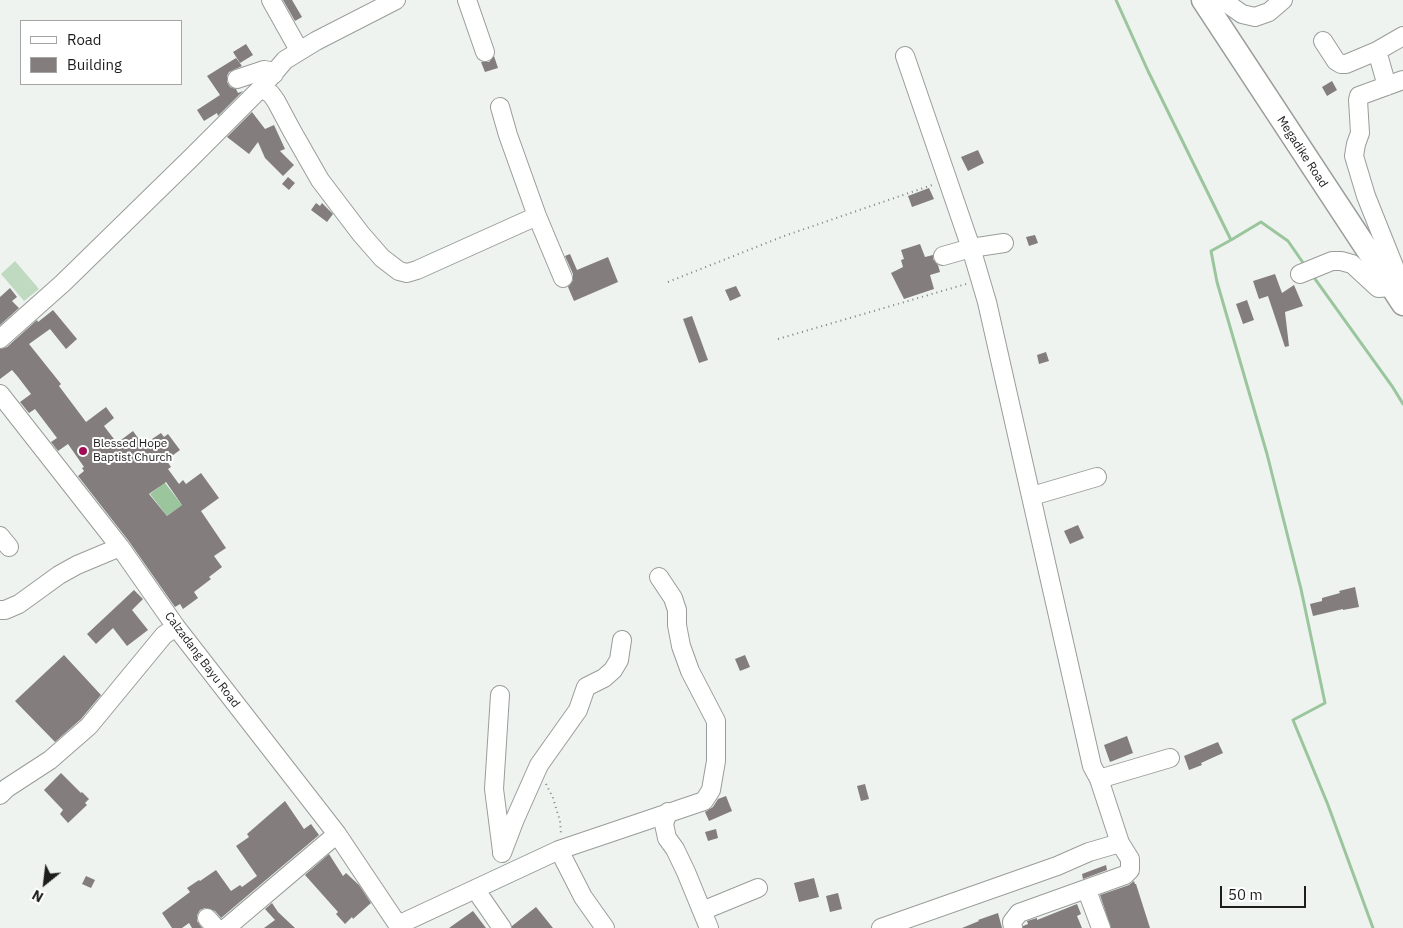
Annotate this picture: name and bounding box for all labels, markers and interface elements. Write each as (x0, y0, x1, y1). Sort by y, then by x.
legend (20, 20, 182, 85)
text: Road (67, 30, 102, 49)
text: Building (67, 55, 122, 74)
street label: Megadike Road (1274, 114, 1330, 190)
place label: Blessed Hope Baptist Church (93, 437, 172, 465)
marker: Blessed Hope Baptist Church (77, 445, 89, 457)
street label: Calzadang Bayu Road (161, 609, 243, 711)
north arrow (20, 858, 70, 908)
scale bar (1223, 876, 1309, 908)
text: 50 m (1228, 885, 1263, 904)
text: N (29, 886, 47, 906)

